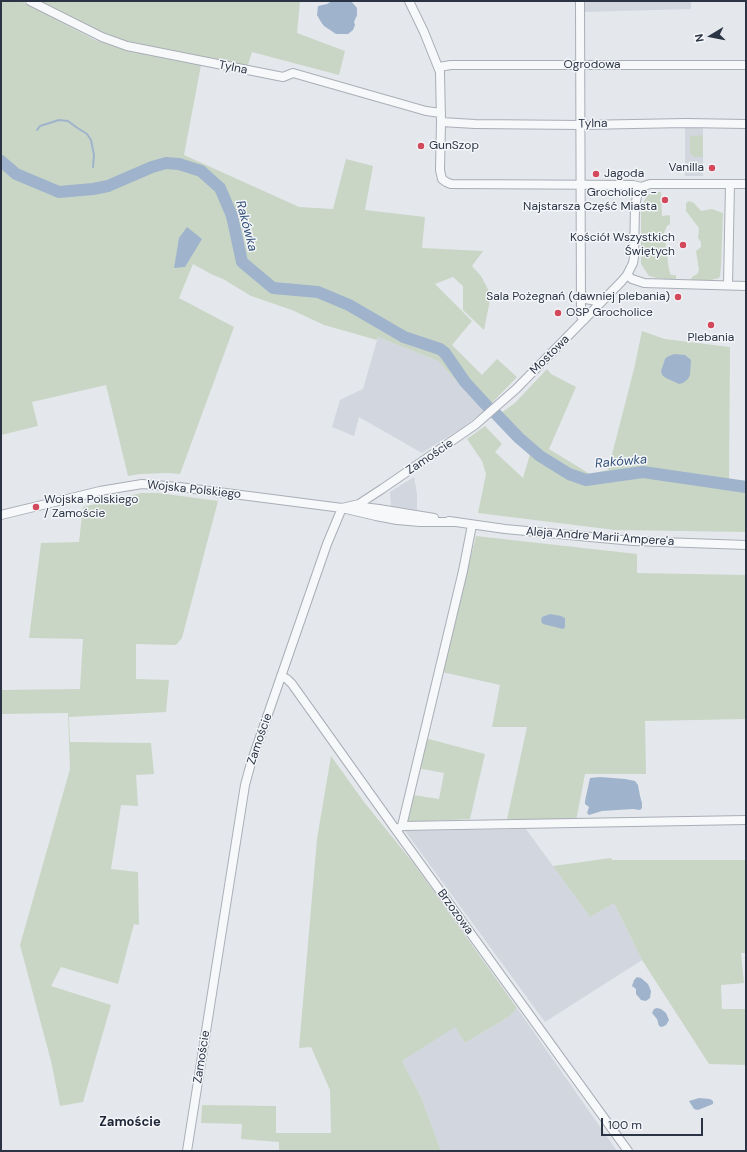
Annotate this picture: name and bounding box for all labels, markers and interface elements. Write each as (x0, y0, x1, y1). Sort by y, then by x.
north arrow (691, 16, 731, 56)
text: N (692, 33, 707, 43)
street label: Tylna (217, 58, 249, 78)
street label: Ogrodowa (563, 58, 621, 72)
street label: Tylna (578, 117, 608, 131)
place label: GunSzop (429, 139, 479, 153)
marker: GunSzop (416, 141, 426, 151)
place label: Vanilla (668, 161, 704, 175)
marker: Vanilla (707, 163, 717, 173)
place label: Jagoda (604, 167, 644, 181)
marker: Jagoda (591, 169, 601, 179)
place label: Grocholice - Najstarsza Część Miasta (523, 186, 657, 214)
marker: Grocholice - Najstarsza Część Miasta (660, 195, 670, 205)
water label: Rakówka (232, 199, 260, 253)
place label: Kościół Wszystkich Świętych (570, 231, 675, 259)
marker: Kościół Wszystkich Świętych (678, 240, 688, 250)
place label: Sala Pożegnań (dawniej plebania) (486, 290, 670, 304)
marker: Sala Pożegnań (dawniej plebania) (673, 292, 683, 302)
place label: OSP Grocholice (566, 306, 653, 320)
marker: OSP Grocholice (553, 308, 563, 318)
marker: Plebania (706, 320, 716, 330)
place label: Plebania (688, 331, 734, 345)
street label: Mostowa (527, 332, 573, 378)
street label: Zamoście (404, 436, 456, 478)
water label: Rakówka (594, 452, 648, 472)
street label: Wojska Polskiego (146, 478, 242, 502)
place label: Wojska Polskiego / Zamoście (44, 493, 138, 521)
marker: Wojska Polskiego / Zamoście (31, 502, 41, 512)
street label: Aleja Andre Marii Ampere'a (525, 525, 675, 549)
street label: Zamoście (244, 711, 276, 767)
street label: Brzozowa (434, 887, 476, 937)
street label: Zamoście (191, 1029, 213, 1085)
scale bar (603, 1110, 705, 1136)
district label: Zamoście (99, 1115, 161, 1131)
text: 100 m (608, 1117, 642, 1133)

